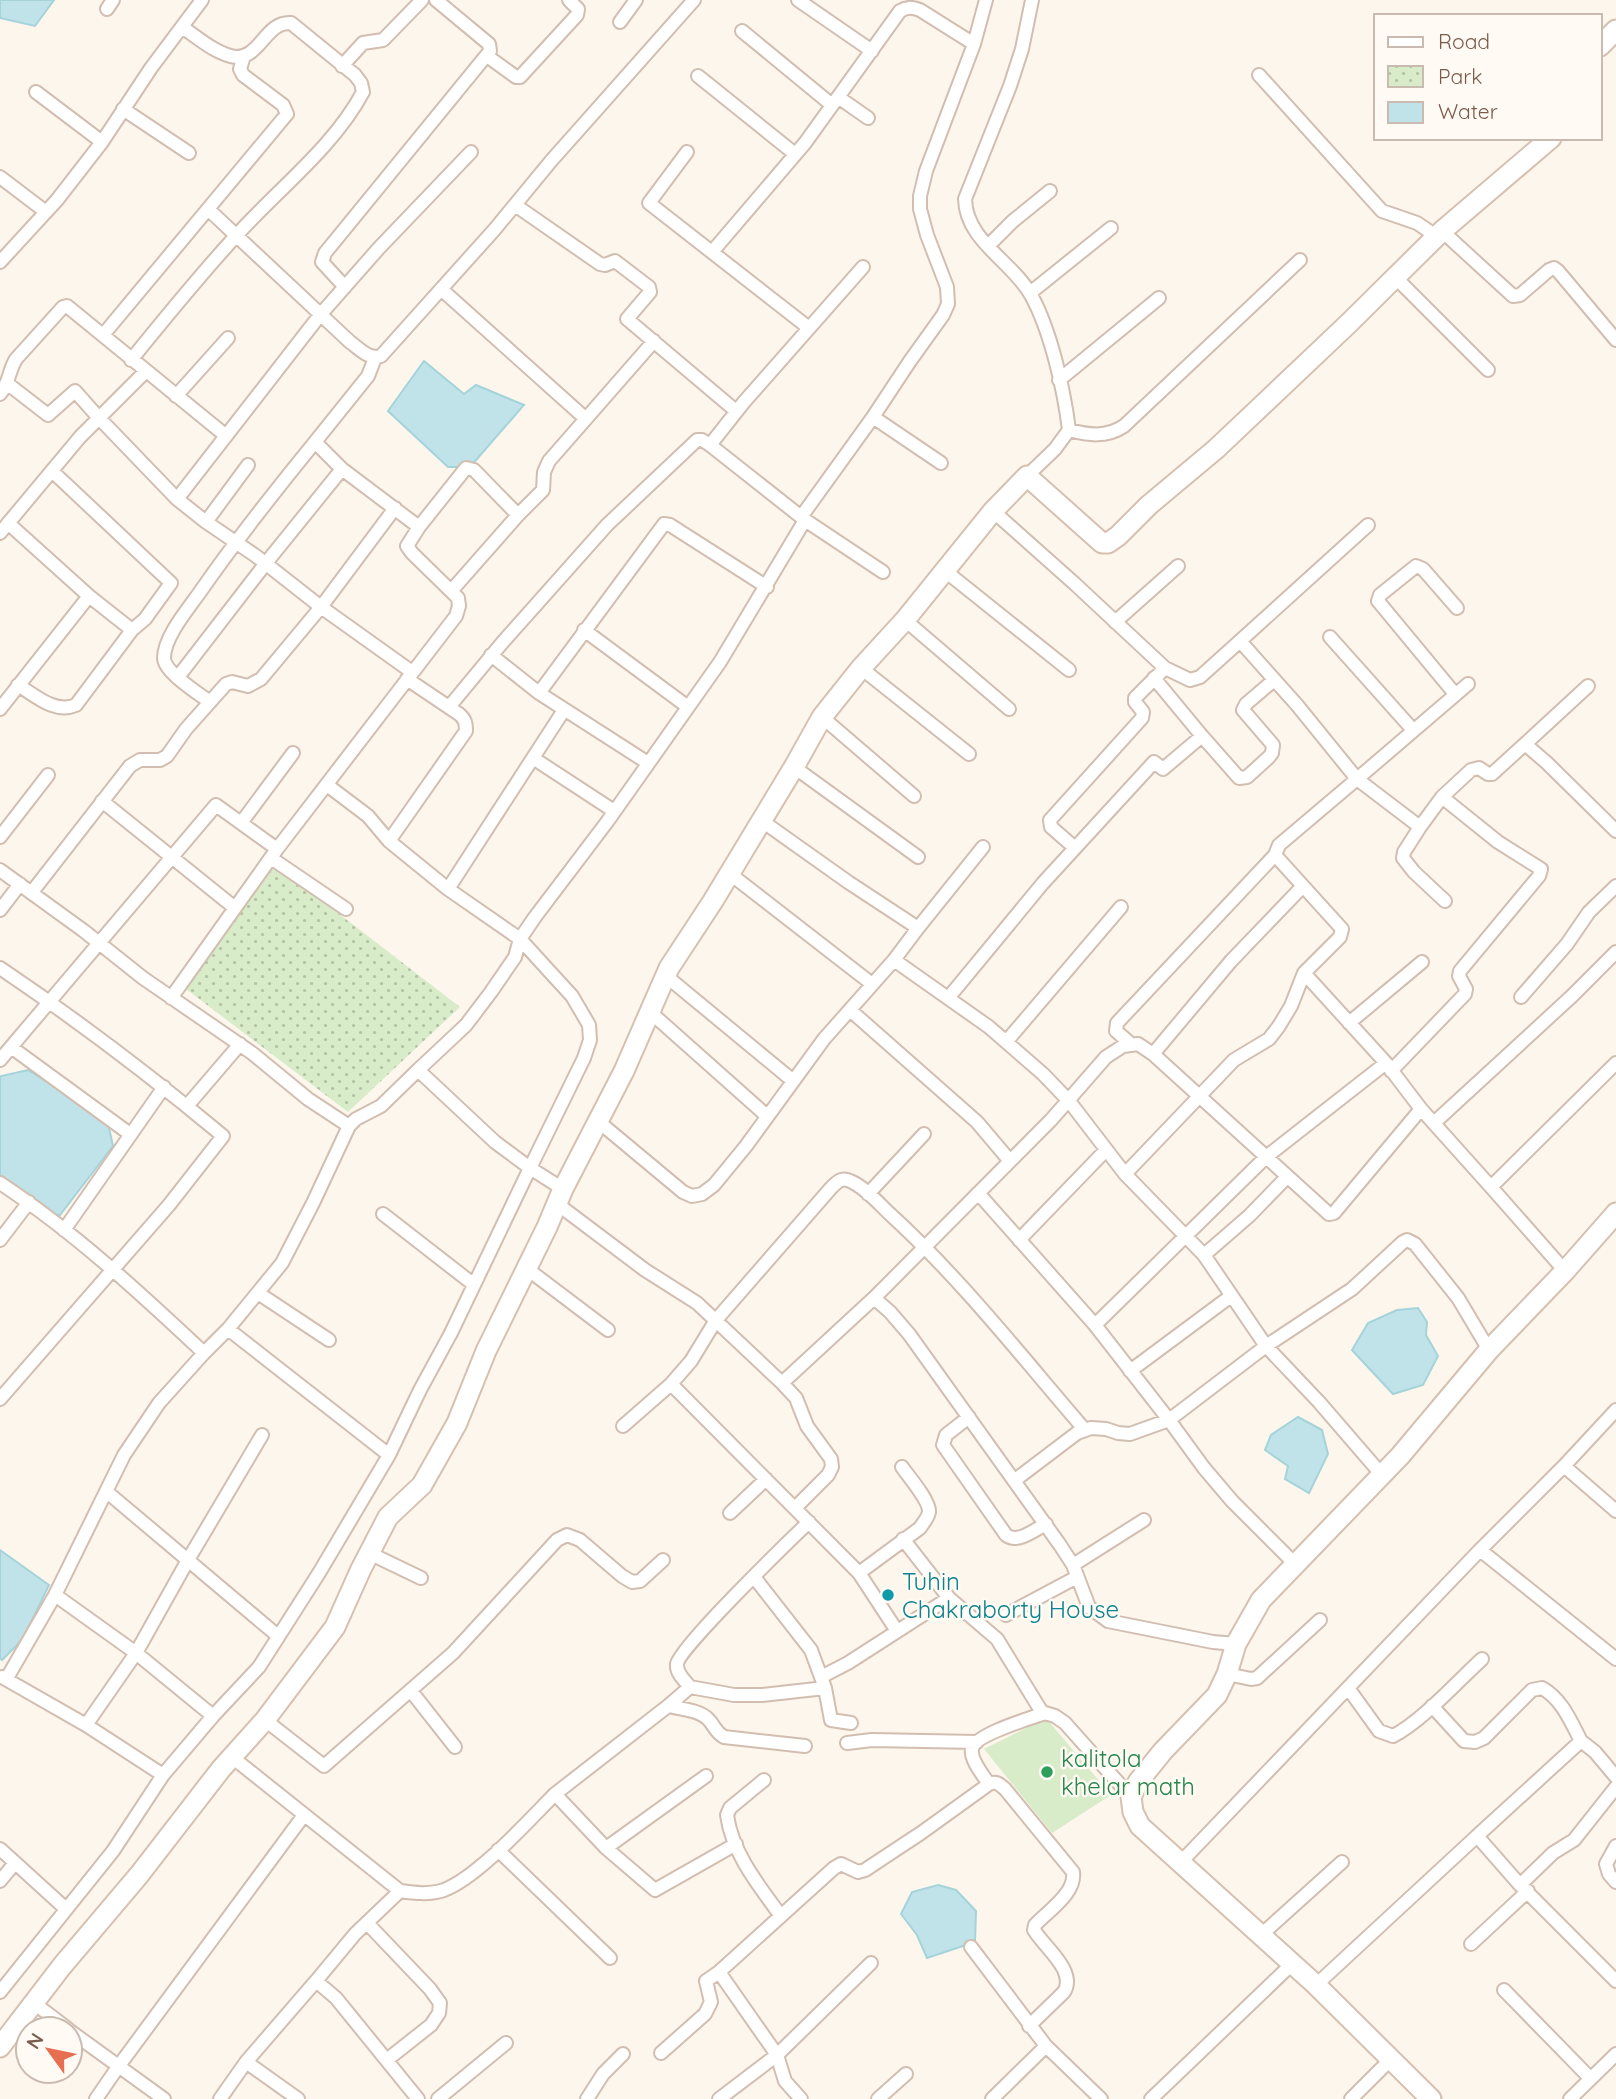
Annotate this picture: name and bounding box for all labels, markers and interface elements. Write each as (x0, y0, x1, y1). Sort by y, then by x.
legend (1374, 14, 1602, 140)
text: Road (1438, 28, 1490, 54)
text: Park (1438, 63, 1482, 89)
text: Water (1438, 98, 1498, 124)
place label: Tuhin Chakraborty House (902, 1566, 1119, 1624)
marker: Tuhin Chakraborty House (880, 1587, 896, 1603)
place label: kalitola khelar math (1061, 1743, 1195, 1801)
marker: kalitola khelar math (1039, 1764, 1055, 1780)
north arrow (14, 2015, 84, 2085)
text: N (21, 2028, 49, 2053)

